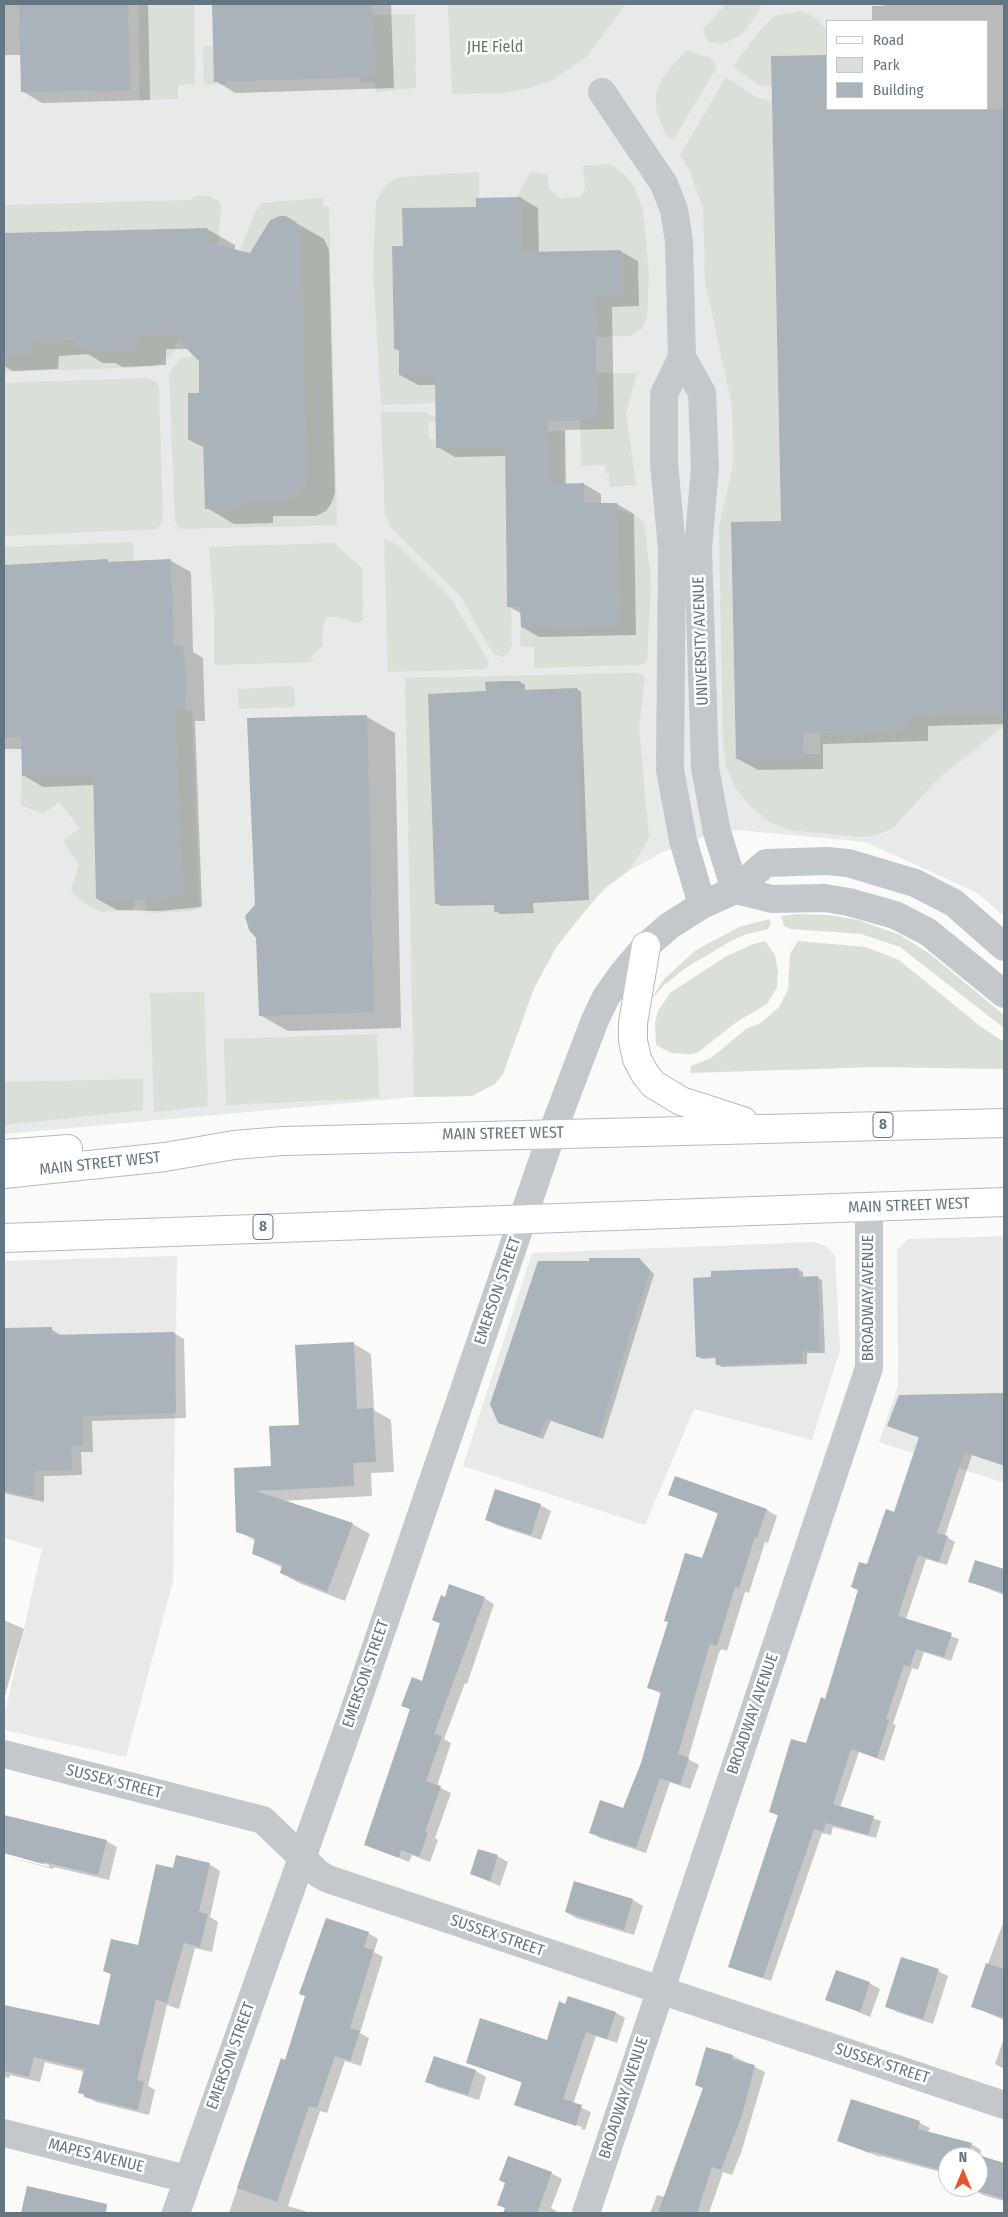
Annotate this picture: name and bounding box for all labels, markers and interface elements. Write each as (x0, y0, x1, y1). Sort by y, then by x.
legend (826, 20, 988, 110)
text: Road (873, 31, 904, 49)
park label: JHE Field (467, 38, 523, 58)
text: Park (873, 56, 900, 74)
text: Building (873, 81, 924, 99)
street label: UNIVERSITY AVENUE (689, 576, 713, 706)
road number: 8 (873, 1112, 893, 1138)
street label: MAIN STREET WEST (442, 1123, 564, 1145)
street label: MAIN STREET WEST (38, 1148, 162, 1180)
street label: MAIN STREET WEST (848, 1194, 970, 1218)
road number: 8 (253, 1214, 273, 1240)
street label: EMERSON STREET (471, 1235, 525, 1347)
street label: BROADWAY AVENUE (859, 1235, 879, 1361)
street label: EMERSON STREET (339, 1618, 393, 1730)
street label: BROADWAY AVENUE (723, 1651, 783, 1777)
street label: SUSSEX STREET (64, 1761, 164, 1803)
street label: SUSSEX STREET (447, 1911, 547, 1961)
street label: EMERSON STREET (203, 2000, 259, 2112)
street label: BROADWAY AVENUE (595, 2035, 653, 2161)
street label: SUSSEX STREET (832, 2040, 932, 2088)
street label: MAPES AVENUE (46, 2135, 146, 2177)
north arrow (938, 2147, 988, 2197)
text: N (959, 2149, 967, 2166)

